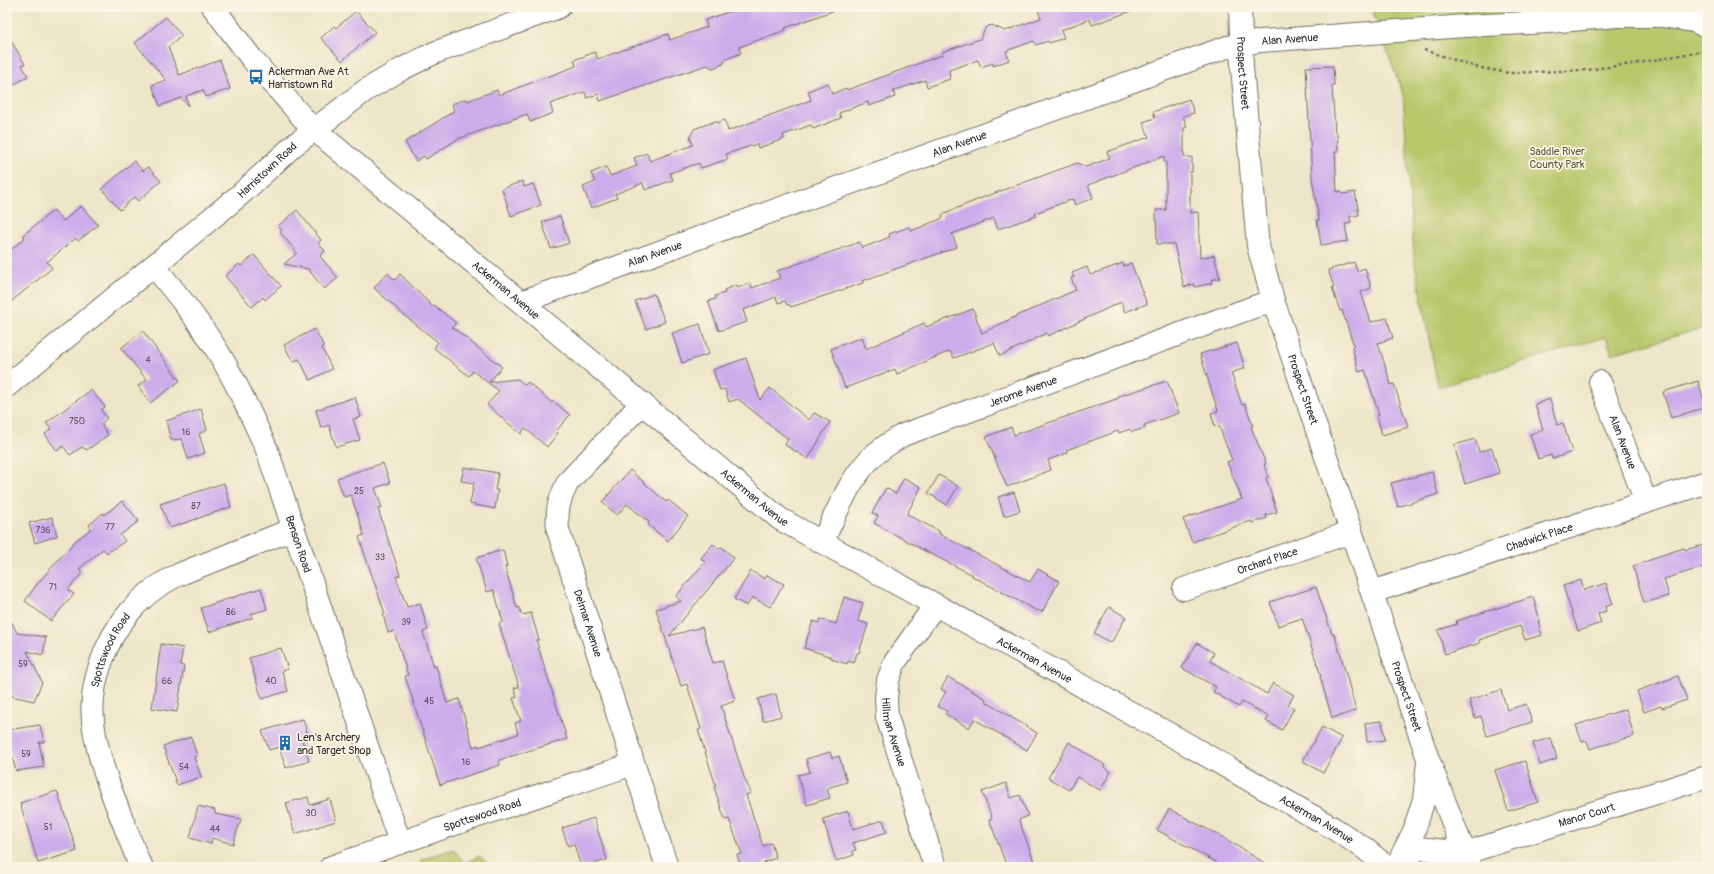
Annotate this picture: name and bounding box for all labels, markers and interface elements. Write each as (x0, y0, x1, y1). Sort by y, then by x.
street label: Alan Avenue (1261, 30, 1319, 47)
street label: Prospect Street (1234, 36, 1252, 111)
place label: Ackerman Ave At Harristown Rd (268, 65, 349, 91)
bus stop icon: Ackerman Ave At Harristown Rd (247, 68, 265, 86)
street label: Alan Avenue (930, 128, 989, 159)
street label: Harristown Road (235, 140, 299, 201)
park label: Saddle River County Park (1529, 145, 1585, 171)
street label: Alan Avenue (626, 238, 684, 270)
street label: Ackerman Avenue (470, 258, 543, 322)
street label: Prospect Street (1285, 352, 1321, 427)
house number: 4 (145, 355, 151, 366)
street label: Jerome Avenue (987, 373, 1059, 410)
street label: Alan Avenue (1607, 413, 1639, 471)
house number: 750 (69, 416, 85, 427)
house number: 16 (182, 427, 190, 438)
street label: Ackerman Avenue (718, 466, 791, 529)
house number: 25 (354, 486, 364, 497)
house number: 87 (191, 501, 201, 512)
street label: Benson Road (283, 514, 314, 574)
street label: Chadwick Place (1504, 520, 1575, 554)
house number: 77 (105, 522, 115, 533)
house number: 736 (35, 525, 51, 536)
street label: Orchard Place (1235, 544, 1300, 577)
house number: 33 (375, 552, 385, 563)
house number: 71 (49, 582, 57, 593)
street label: Delmar Avenue (571, 588, 605, 659)
house number: 86 (226, 607, 236, 618)
street label: Spottswood Road (88, 610, 133, 689)
house number: 39 (401, 617, 411, 628)
street label: Ackerman Avenue (995, 634, 1075, 686)
house number: 59 (18, 659, 28, 670)
street label: Prospect Street (1389, 659, 1425, 734)
house number: 66 (162, 676, 172, 687)
house number: 40 (265, 676, 277, 687)
house number: 45 (424, 696, 434, 707)
street label: Hillman Avenue (879, 697, 909, 769)
place label: Len's Archery and Target Shop (297, 731, 371, 757)
building icon: Len's Archery and Target Shop (276, 734, 294, 752)
house number: 59 (21, 749, 31, 760)
house number: 16 (462, 757, 470, 768)
house number: 54 (179, 762, 190, 773)
street label: Ackerman Avenue (1277, 792, 1356, 846)
street label: Spottswood Road (442, 795, 523, 834)
street label: Manor Court (1557, 800, 1617, 830)
house number: 30 (305, 808, 317, 819)
house number: 51 (44, 822, 52, 833)
house number: 44 (210, 824, 221, 835)

